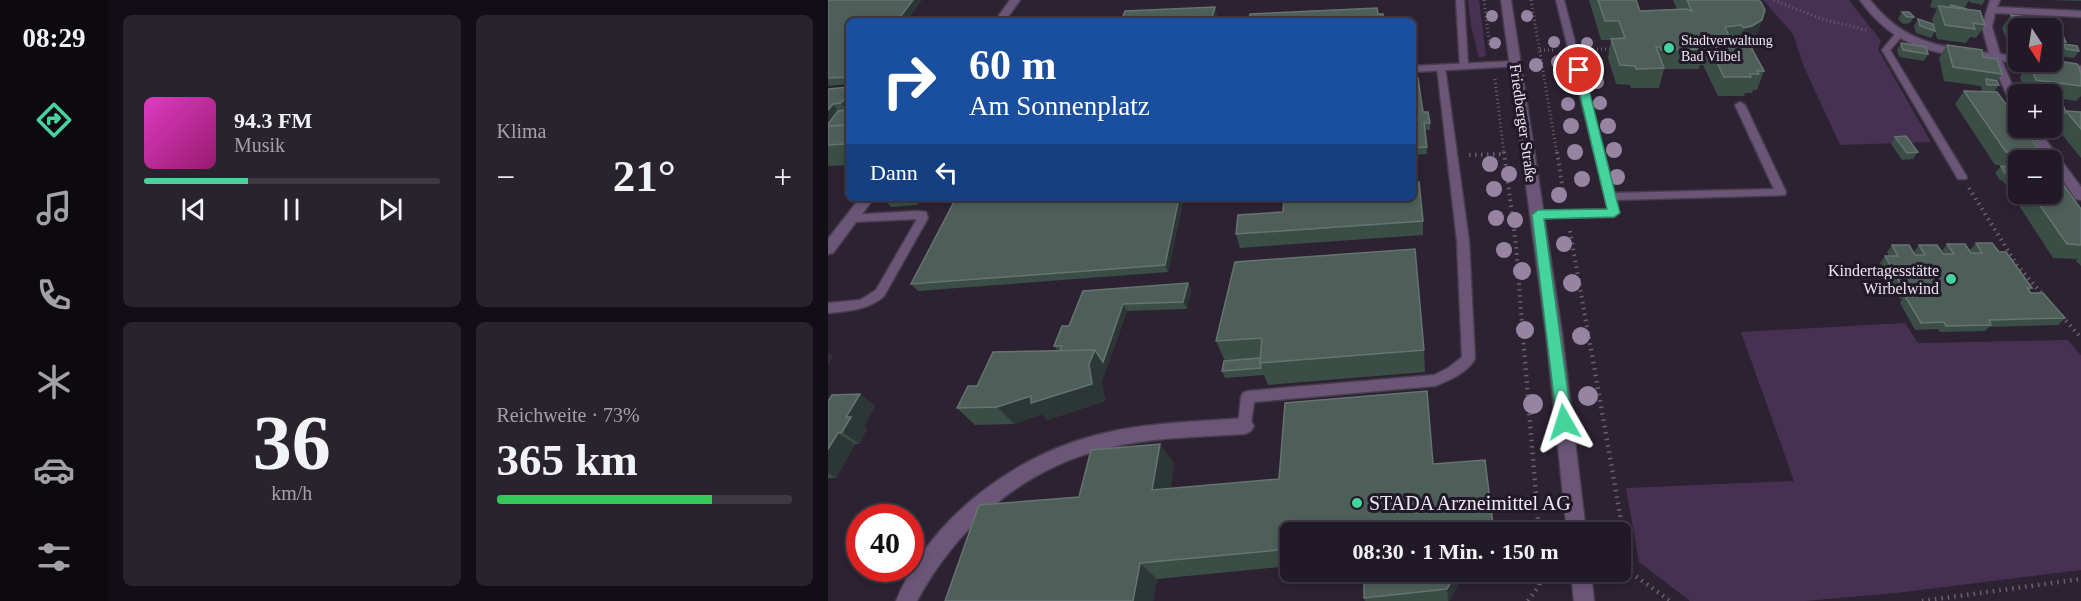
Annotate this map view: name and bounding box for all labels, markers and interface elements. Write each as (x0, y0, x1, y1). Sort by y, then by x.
north arrow (2008, 18, 2062, 72)
map controls (2008, 18, 2062, 204)
text: 08:29 (23, 23, 86, 53)
place label: Stadtverwaltung Bad Vilbel (1681, 33, 1773, 64)
marker: Stadtverwaltung Bad Vilbel (1662, 41, 1676, 55)
icon: right (870, 42, 948, 120)
text: 60 m (969, 42, 1057, 88)
pin (1553, 44, 1604, 95)
icon: arrive (1562, 53, 1595, 86)
street label: Friedberger Straße (1506, 63, 1540, 183)
button: + (2008, 84, 2062, 138)
text: Am Sonnenplatz (969, 91, 1150, 121)
icon: directions (33, 99, 75, 141)
text: 94.3 FM (234, 108, 312, 133)
text: Klima (497, 120, 547, 142)
text: Musik (234, 134, 285, 156)
button: − (2008, 150, 2062, 204)
text: 21° (613, 151, 676, 201)
icon: left (930, 156, 963, 189)
text: − (497, 159, 515, 195)
text: + (773, 159, 792, 195)
text: Dann (870, 160, 918, 185)
icon: music (33, 187, 75, 229)
icon: previous (177, 193, 210, 226)
icon: pause (275, 193, 308, 226)
icon: next (374, 193, 407, 226)
place label: Kindertagesstätte Wirbelwind (1828, 262, 1939, 297)
marker: Kindertagesstätte Wirbelwind (1944, 272, 1958, 286)
icon: phone (33, 274, 75, 316)
icon: climate (33, 361, 75, 403)
position arrow (1532, 390, 1596, 454)
text: 36 (253, 399, 331, 486)
text: Reichweite · 73% (497, 404, 640, 426)
text: 365 km (497, 435, 638, 485)
icon: car (33, 449, 75, 491)
text: km/h (271, 482, 312, 504)
place label: STADA Arzneimittel AG (1369, 492, 1571, 514)
marker: STADA Arzneimittel AG (1350, 496, 1364, 510)
speed limit sign: 40 (846, 504, 924, 582)
icon: filters (33, 536, 75, 578)
text: 08:30 · 1 Min. · 150 m (1353, 539, 1558, 564)

